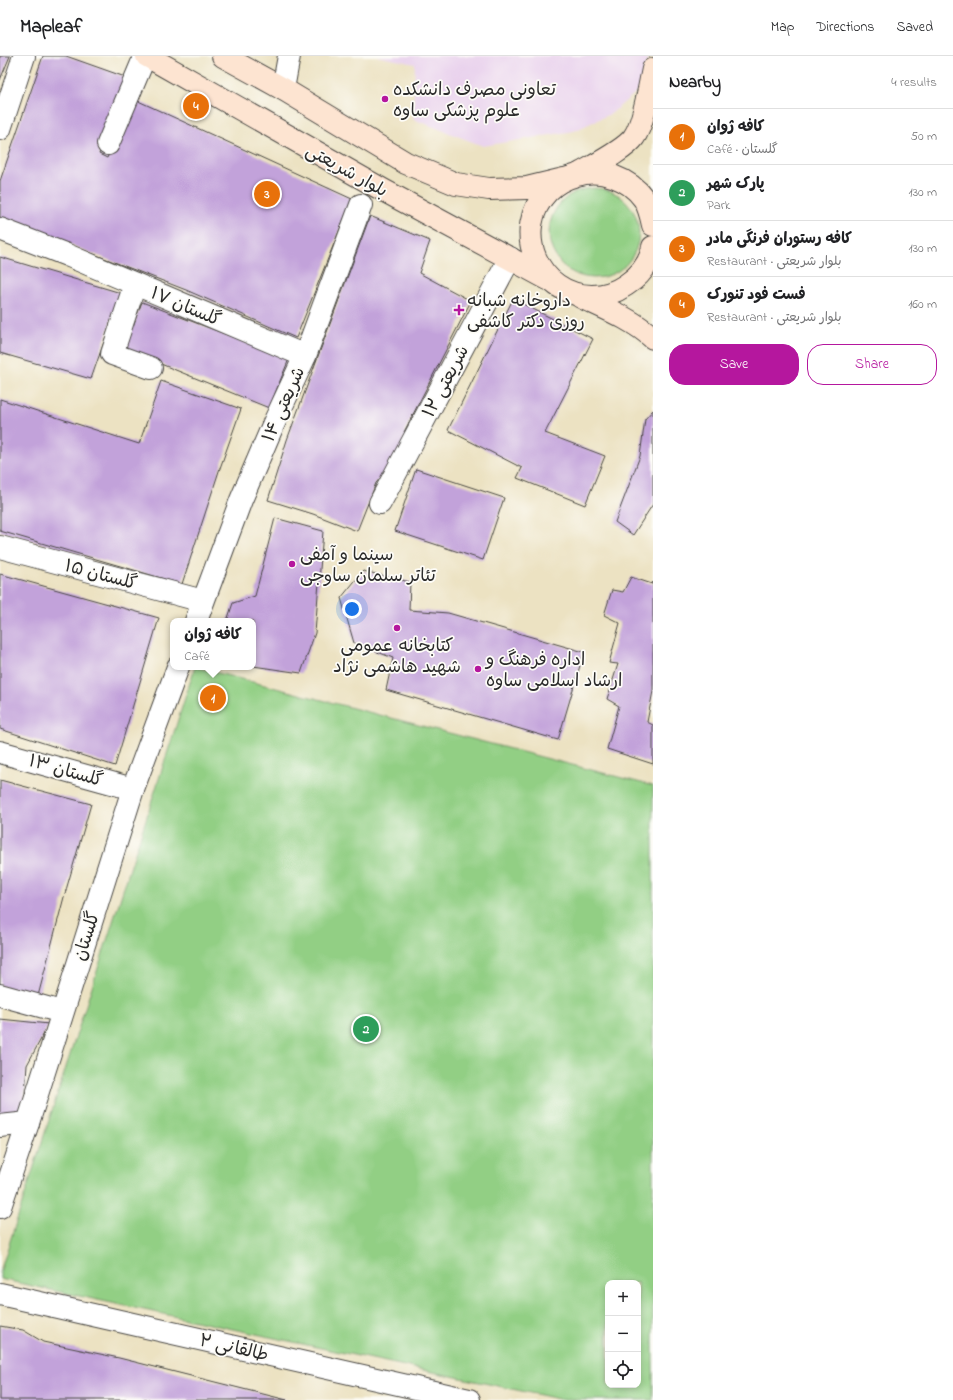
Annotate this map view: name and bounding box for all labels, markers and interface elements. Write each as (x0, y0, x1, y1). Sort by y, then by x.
text: Mapleaf (20, 14, 82, 41)
text: Map (771, 17, 794, 38)
text: Directions (816, 17, 874, 38)
text: Saved (896, 17, 933, 38)
text: Nearby (669, 70, 721, 95)
text: 4 results (891, 73, 937, 92)
place label: تعاونی مصرف دانشکده علوم پزشکی ساوه (393, 78, 557, 125)
pin: 4 (183, 91, 209, 121)
marker: تعاونی مصرف دانشکده علوم پزشکی ساوه (380, 94, 390, 104)
text: کافه ژوان (707, 116, 764, 138)
text: 1 (680, 127, 684, 146)
text: 50 m (911, 127, 937, 146)
street label: بلوار شریعتی (300, 139, 392, 205)
text: Café · گلستان (707, 140, 778, 159)
text: پارک شهر (707, 173, 764, 195)
pin: 3 (254, 179, 280, 209)
text: 2 (679, 183, 685, 202)
text: 130 m (909, 183, 937, 202)
text: Park (707, 196, 731, 215)
text: کافه رستوران فرنگی مادر (707, 228, 852, 250)
text: 3 (679, 239, 685, 258)
text: 130 m (909, 239, 937, 258)
text: Restaurant · بلوار شریعتی (707, 252, 842, 271)
street label: گلستان ۱۷ (146, 281, 225, 334)
text: فست فود تنورک (707, 284, 806, 306)
place label: داروخانه شبانه روزی دکتر کاشفی (467, 289, 585, 336)
text: 4 (679, 295, 685, 314)
text: 160 m (908, 295, 937, 314)
marker: داروخانه شبانه روزی دکتر کاشفی (454, 305, 464, 315)
text: Restaurant · بلوار شریعتی (707, 308, 842, 327)
street label: شریعتی ۱۲ (417, 341, 477, 423)
button: Save (669, 344, 799, 385)
button: Share (807, 344, 937, 385)
street label: شریعتی ۱۴ (257, 363, 313, 447)
place label: سینما و آمفی تئاتر سلمان ساوجی (300, 543, 437, 590)
street label: گلستان ۱۵ (61, 554, 140, 598)
marker: سینما و آمفی تئاتر سلمان ساوجی (287, 559, 297, 569)
your location (342, 599, 362, 619)
popup (170, 618, 256, 670)
marker: کتابخانه عمومی شهید هاشمی نژاد (392, 623, 402, 633)
text: کافه ژوان (184, 624, 242, 646)
place label: کتابخانه عمومی شهید هاشمی نژاد (333, 634, 461, 681)
text: Café (184, 647, 210, 666)
place label: اداره فرهنگ و ارشاد اسلامی ساوه (484, 648, 623, 695)
marker: اداره فرهنگ و ارشاد اسلامی ساوه (473, 664, 483, 674)
pin: 1 (200, 683, 226, 713)
street label: گلستان ۱۳ (25, 749, 106, 795)
street label: گلستان (68, 908, 108, 965)
pin: 2 (353, 1014, 379, 1044)
map controls (605, 1280, 641, 1388)
button: + (605, 1280, 641, 1316)
button: − (605, 1316, 641, 1352)
street label: طالقانی ۲ (196, 1328, 271, 1370)
button: locate (605, 1352, 641, 1388)

